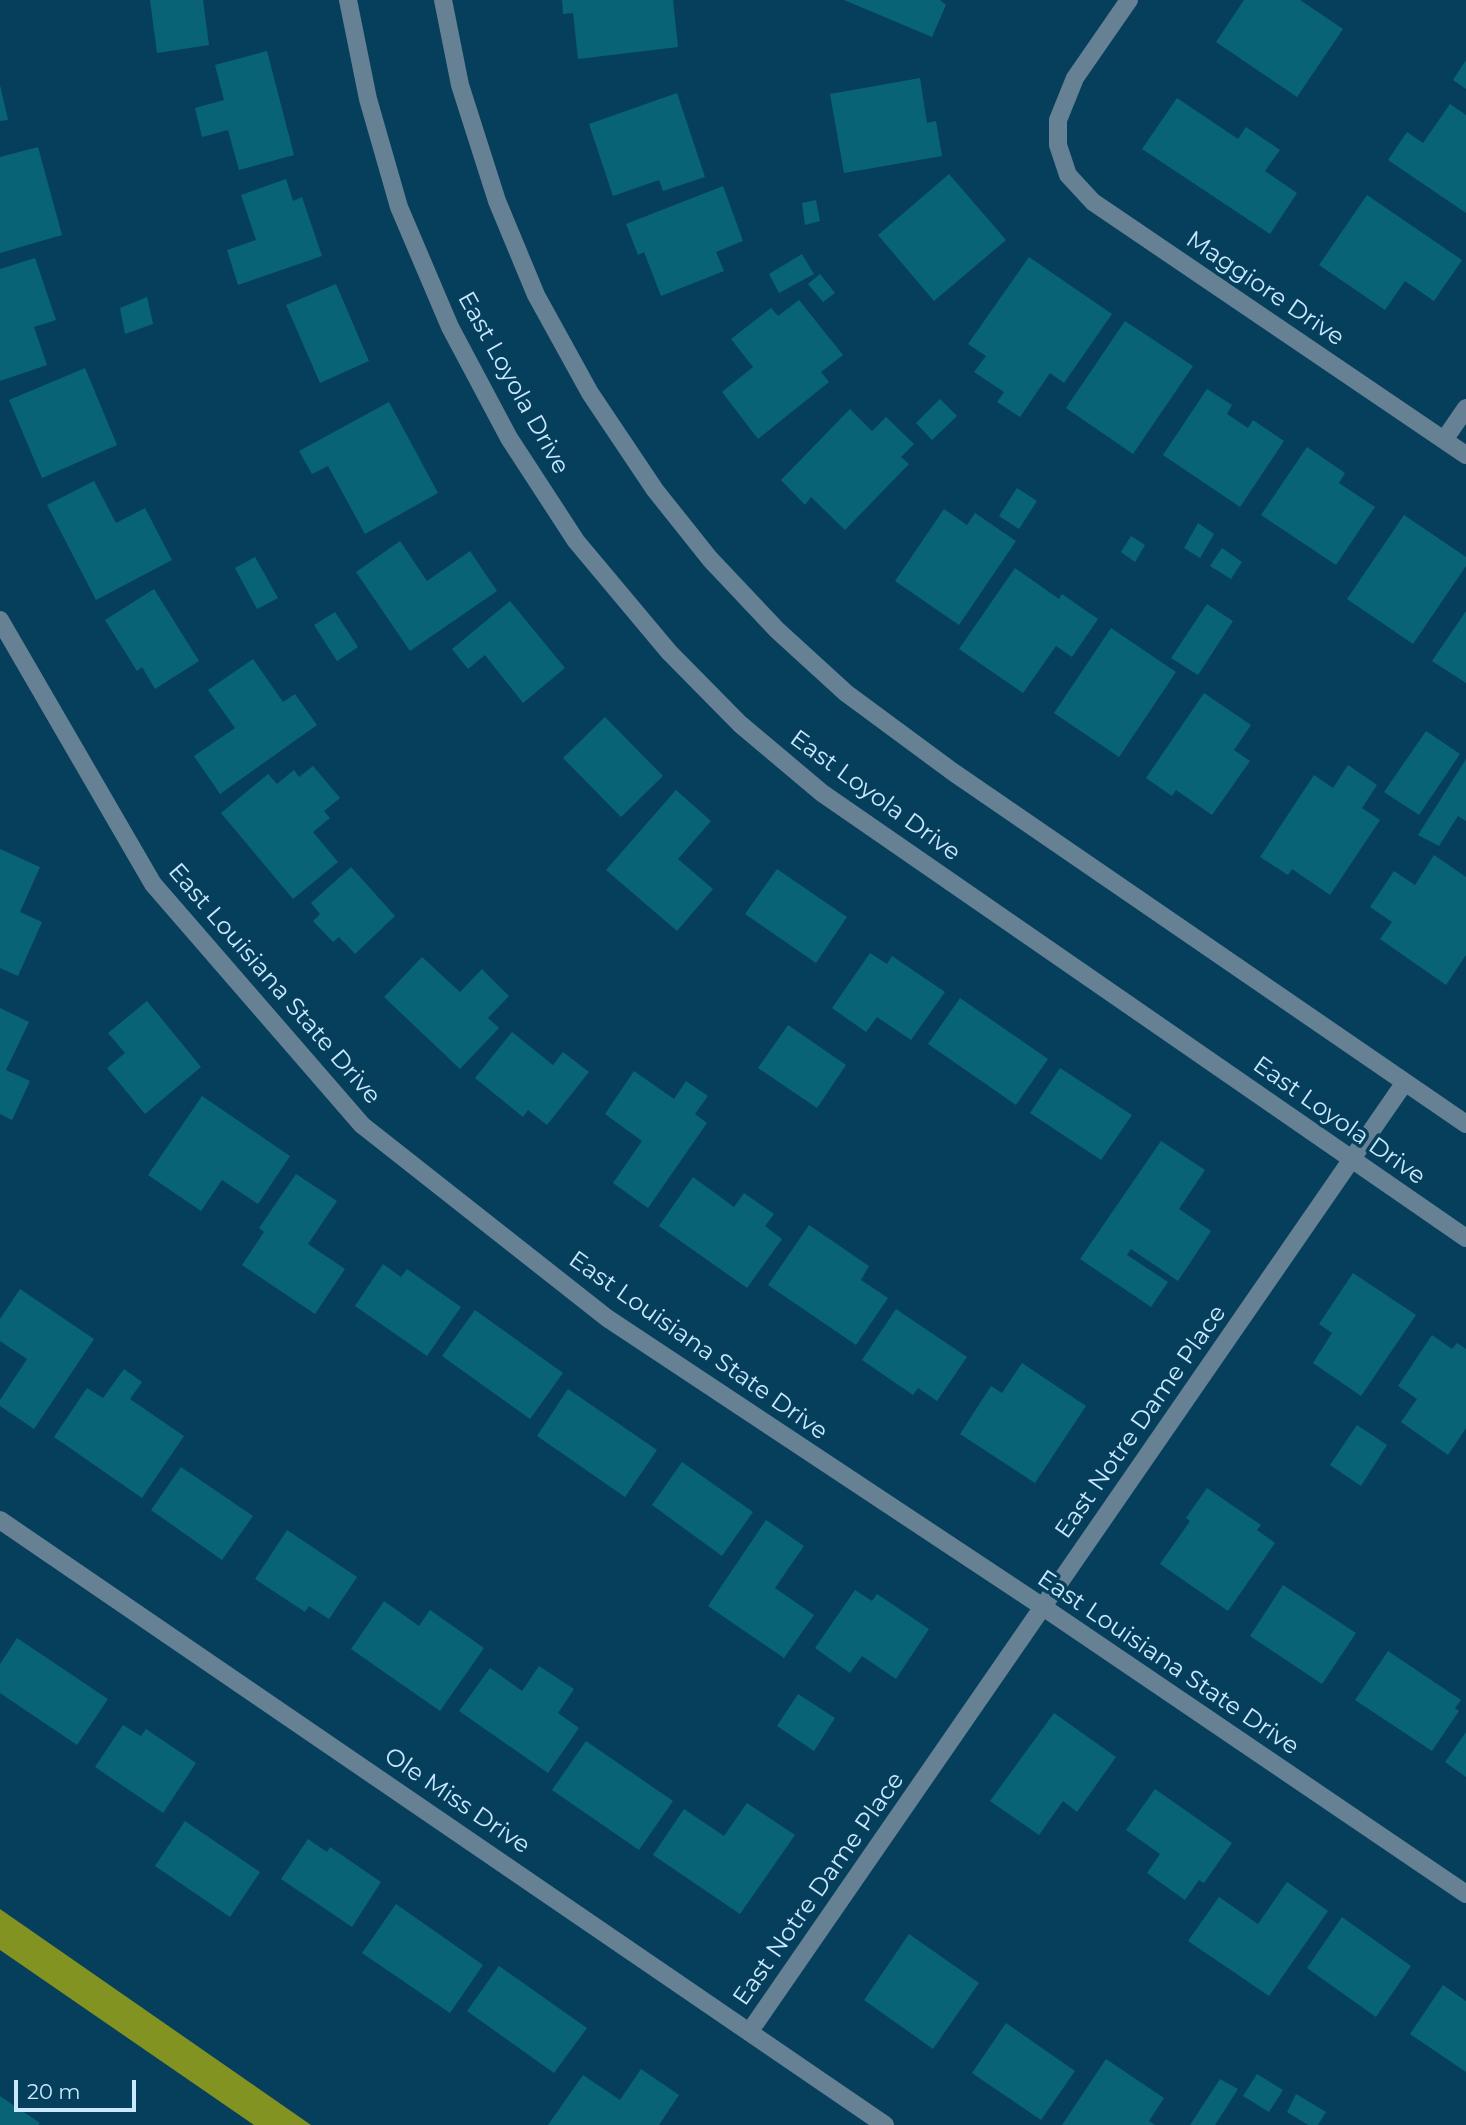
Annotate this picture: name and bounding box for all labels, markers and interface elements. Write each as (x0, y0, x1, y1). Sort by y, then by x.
street label: Maggiore Drive (1180, 225, 1350, 353)
street label: East Loyola Drive (451, 287, 575, 479)
street label: East Loyola Drive (784, 724, 966, 868)
street label: East Louisiana State Drive (162, 858, 386, 1110)
street label: East Loyola Drive (1247, 1051, 1431, 1191)
street label: East Louisiana State Drive (563, 1245, 833, 1447)
street label: East Notre Dame Place (1049, 1300, 1233, 1544)
street label: East Louisiana State Drive (1032, 1565, 1304, 1761)
street label: Ole Miss Drive (379, 1742, 535, 1860)
street label: East Notre Dame Place (727, 1767, 911, 2011)
scale bar (18, 2066, 140, 2110)
text: 20 m (27, 2079, 81, 2104)

